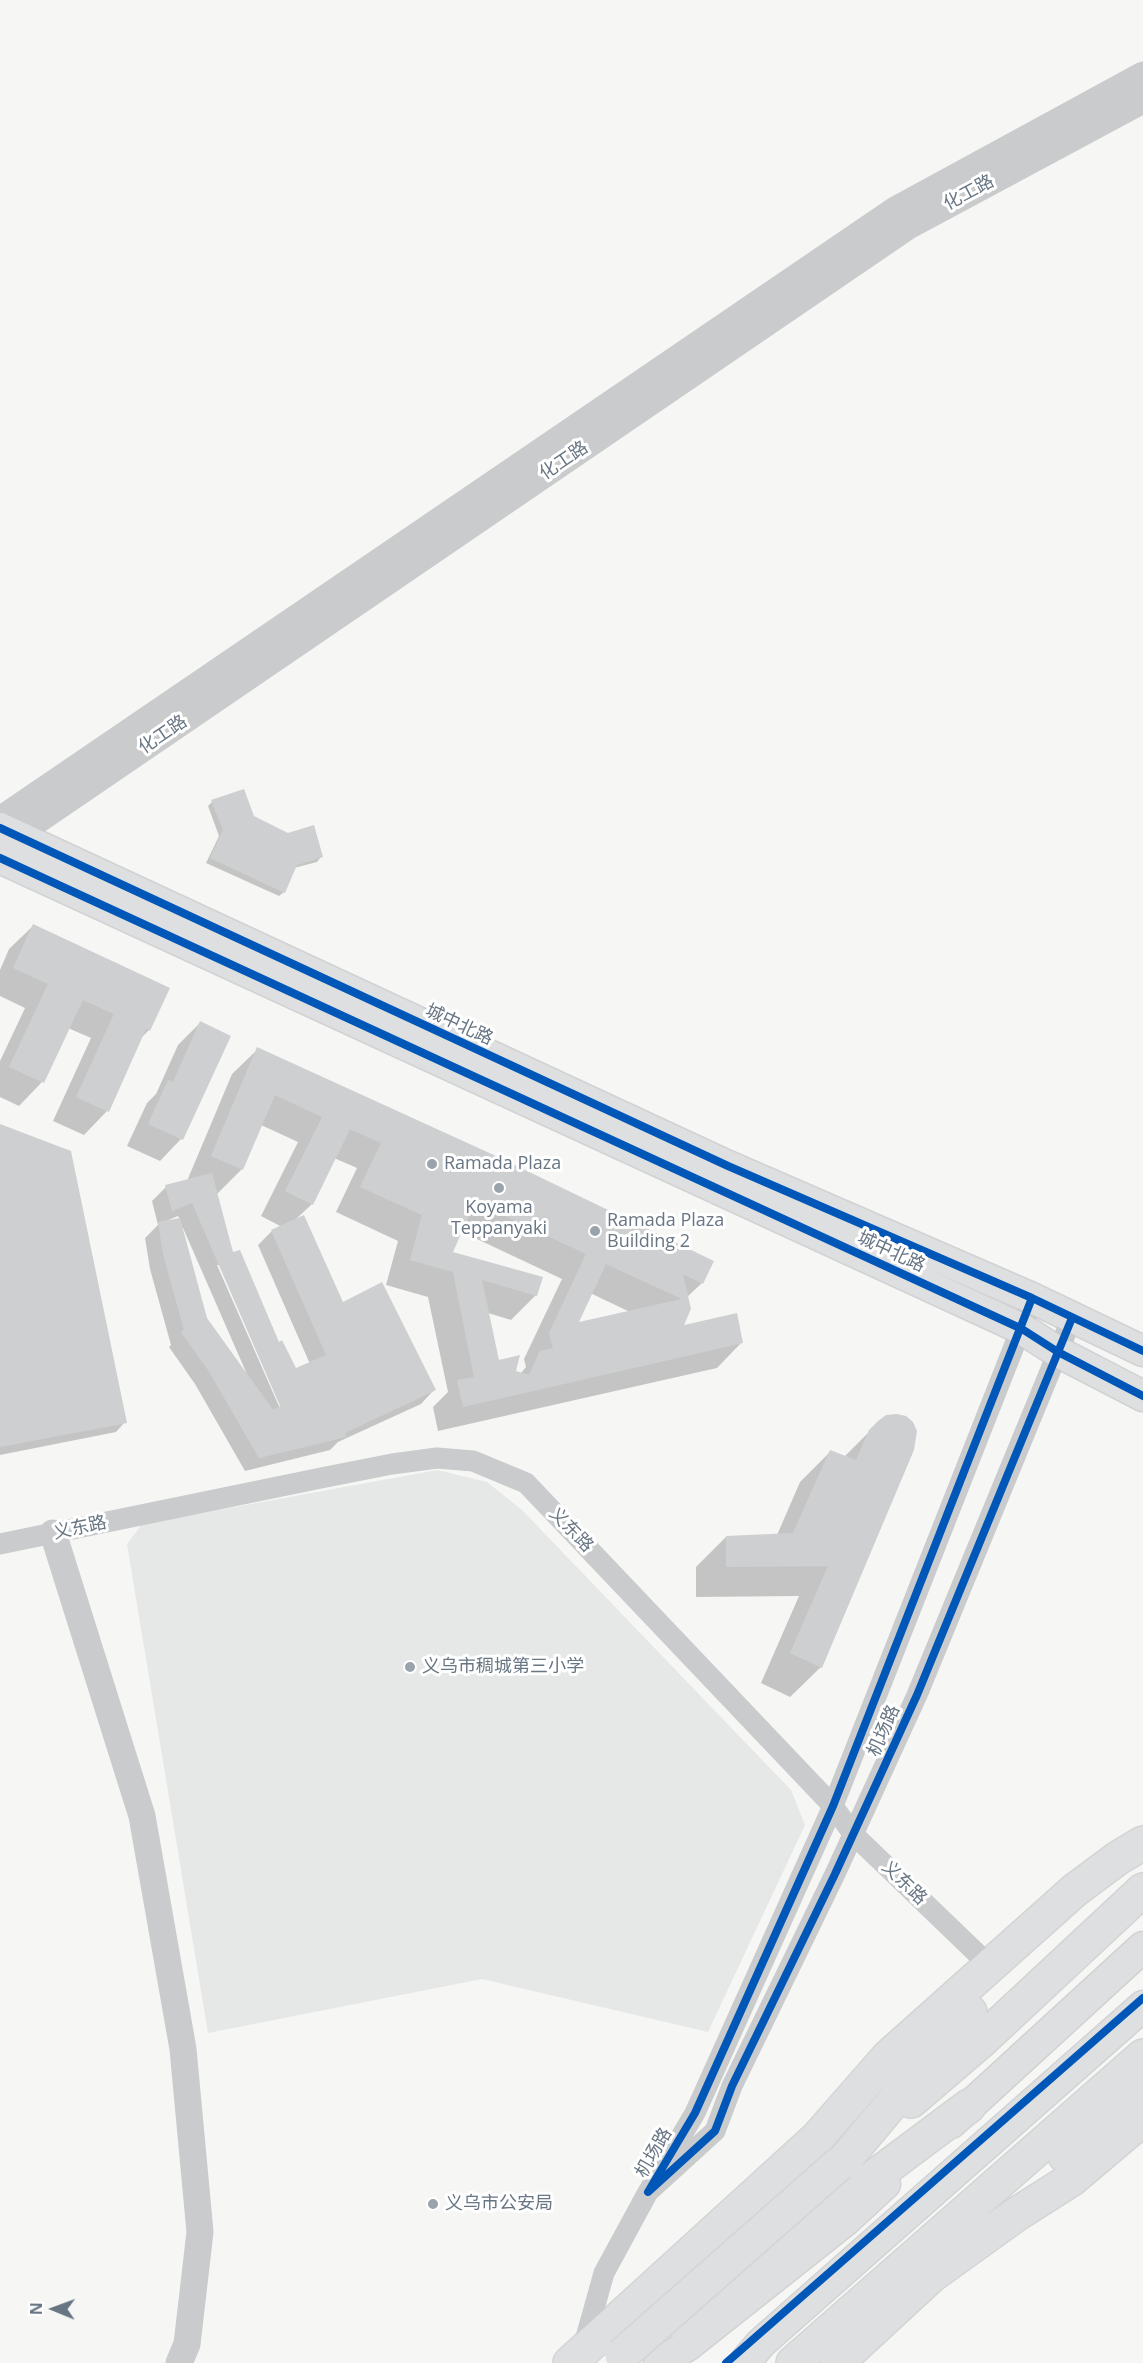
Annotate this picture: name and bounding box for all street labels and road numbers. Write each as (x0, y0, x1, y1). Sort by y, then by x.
street label: 化工路 (940, 171, 998, 215)
street label: 化工路 (536, 437, 592, 485)
street label: 化工路 (135, 711, 191, 759)
street label: 城中北路 (422, 1000, 496, 1050)
street label: 城中北路 (854, 1227, 928, 1277)
street label: 义东路 (544, 1503, 598, 1557)
street label: 义东路 (51, 1512, 109, 1544)
street label: 机场路 (863, 1702, 905, 1760)
street label: 义东路 (877, 1856, 931, 1910)
street label: 机场路 (631, 2124, 677, 2182)

